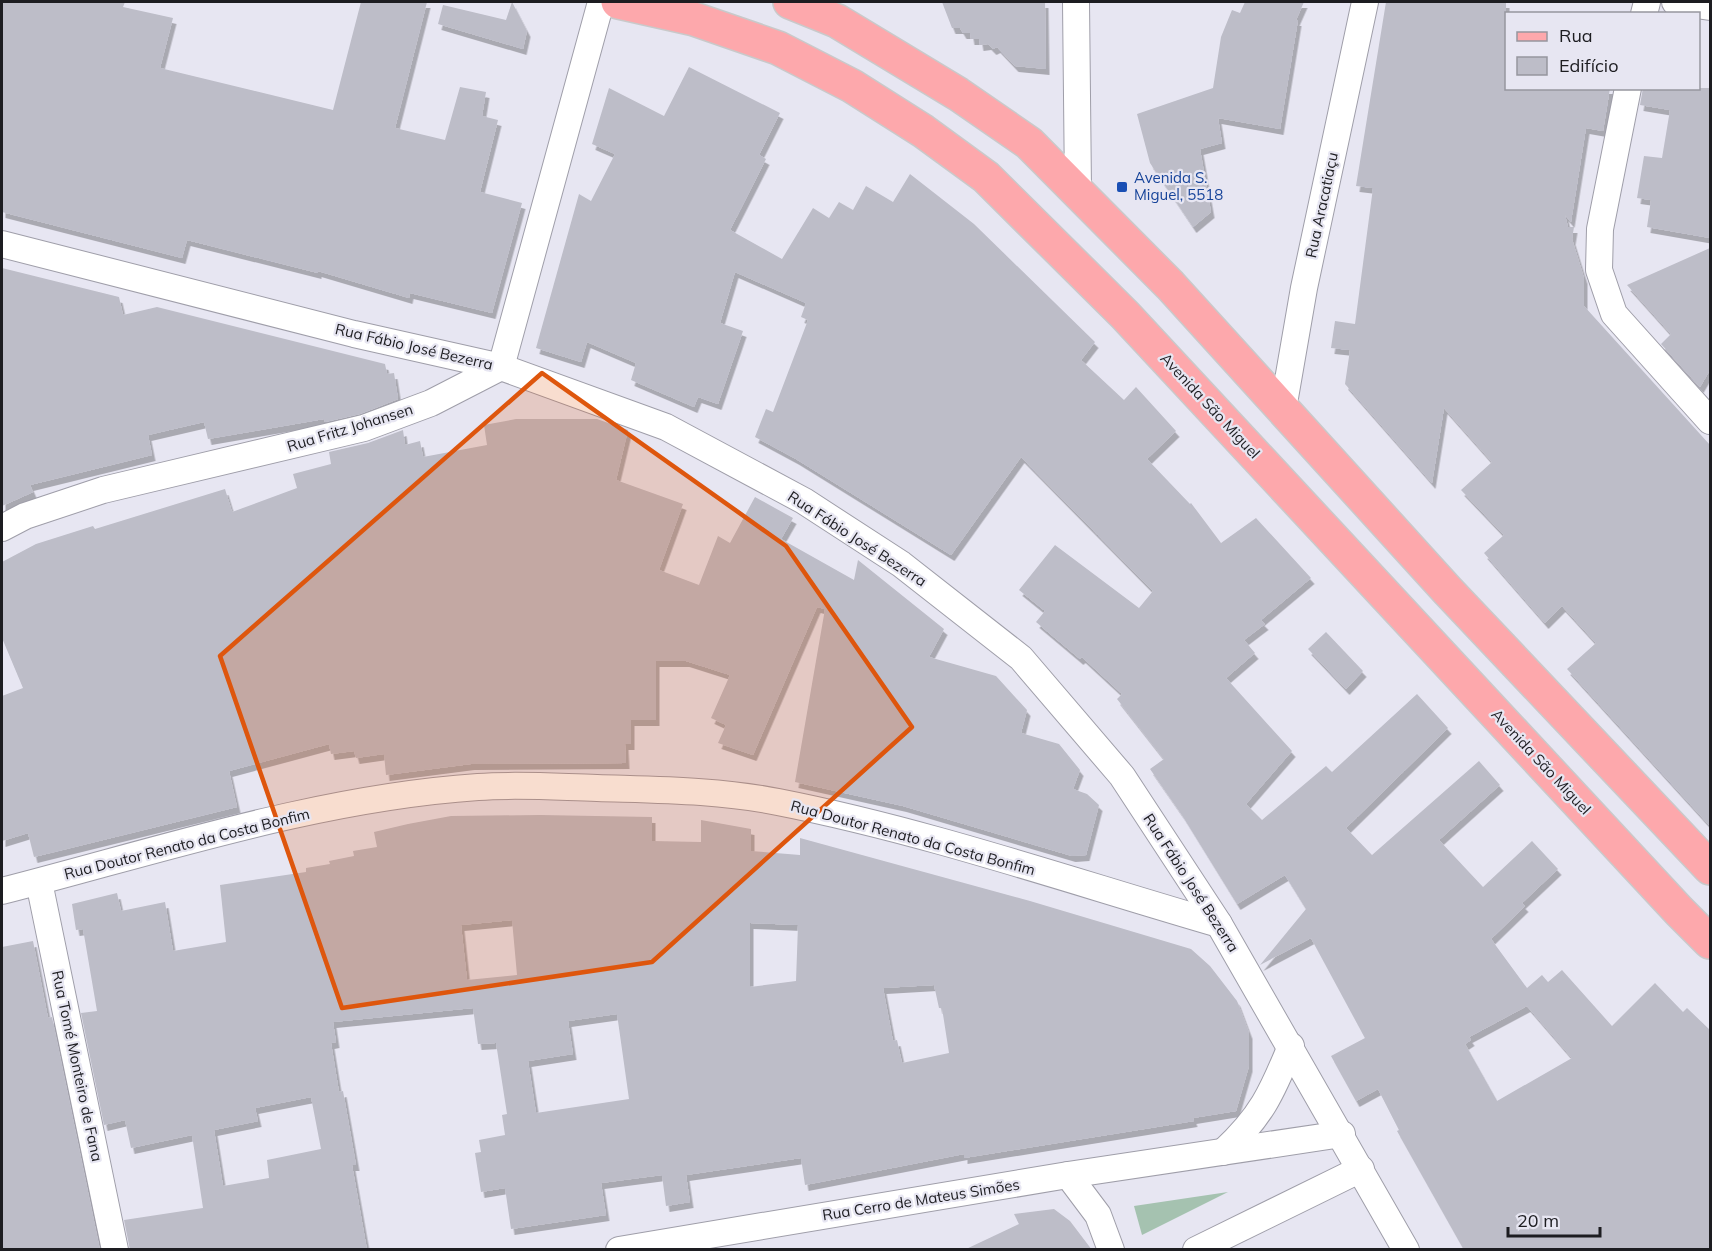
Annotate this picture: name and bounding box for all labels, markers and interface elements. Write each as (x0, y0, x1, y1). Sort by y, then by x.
legend (1505, 12, 1700, 90)
text: Rua (1559, 24, 1593, 47)
text: Edifício (1559, 54, 1618, 77)
street label: Rua Aracatiaçu (1301, 150, 1342, 260)
place label: Avenida S. Miguel, 5518 (1134, 168, 1223, 204)
marker: Avenida S. Miguel, 5518 (1115, 180, 1129, 194)
street label: Rua Fábio José Bezerra (333, 319, 495, 374)
street label: Avenida São Miguel (1156, 349, 1264, 462)
street label: Rua Fritz Johansen (285, 399, 415, 456)
street label: Rua Fábio José Bezerra (784, 487, 930, 590)
street label: Avenida São Miguel (1487, 705, 1595, 818)
street label: Rua Doutor Renato da Costa Bonfim (789, 796, 1037, 879)
street label: Rua Doutor Renato da Costa Bonfim (62, 804, 312, 883)
street label: Rua Fábio José Bezerra (1140, 810, 1243, 956)
street label: Rua Tomé Monteiro de Fana (48, 969, 107, 1163)
street label: Rua Cerro de Mateus Simões (821, 1175, 1021, 1225)
scale bar (1508, 1200, 1600, 1238)
text: 20 m (1517, 1209, 1559, 1232)

